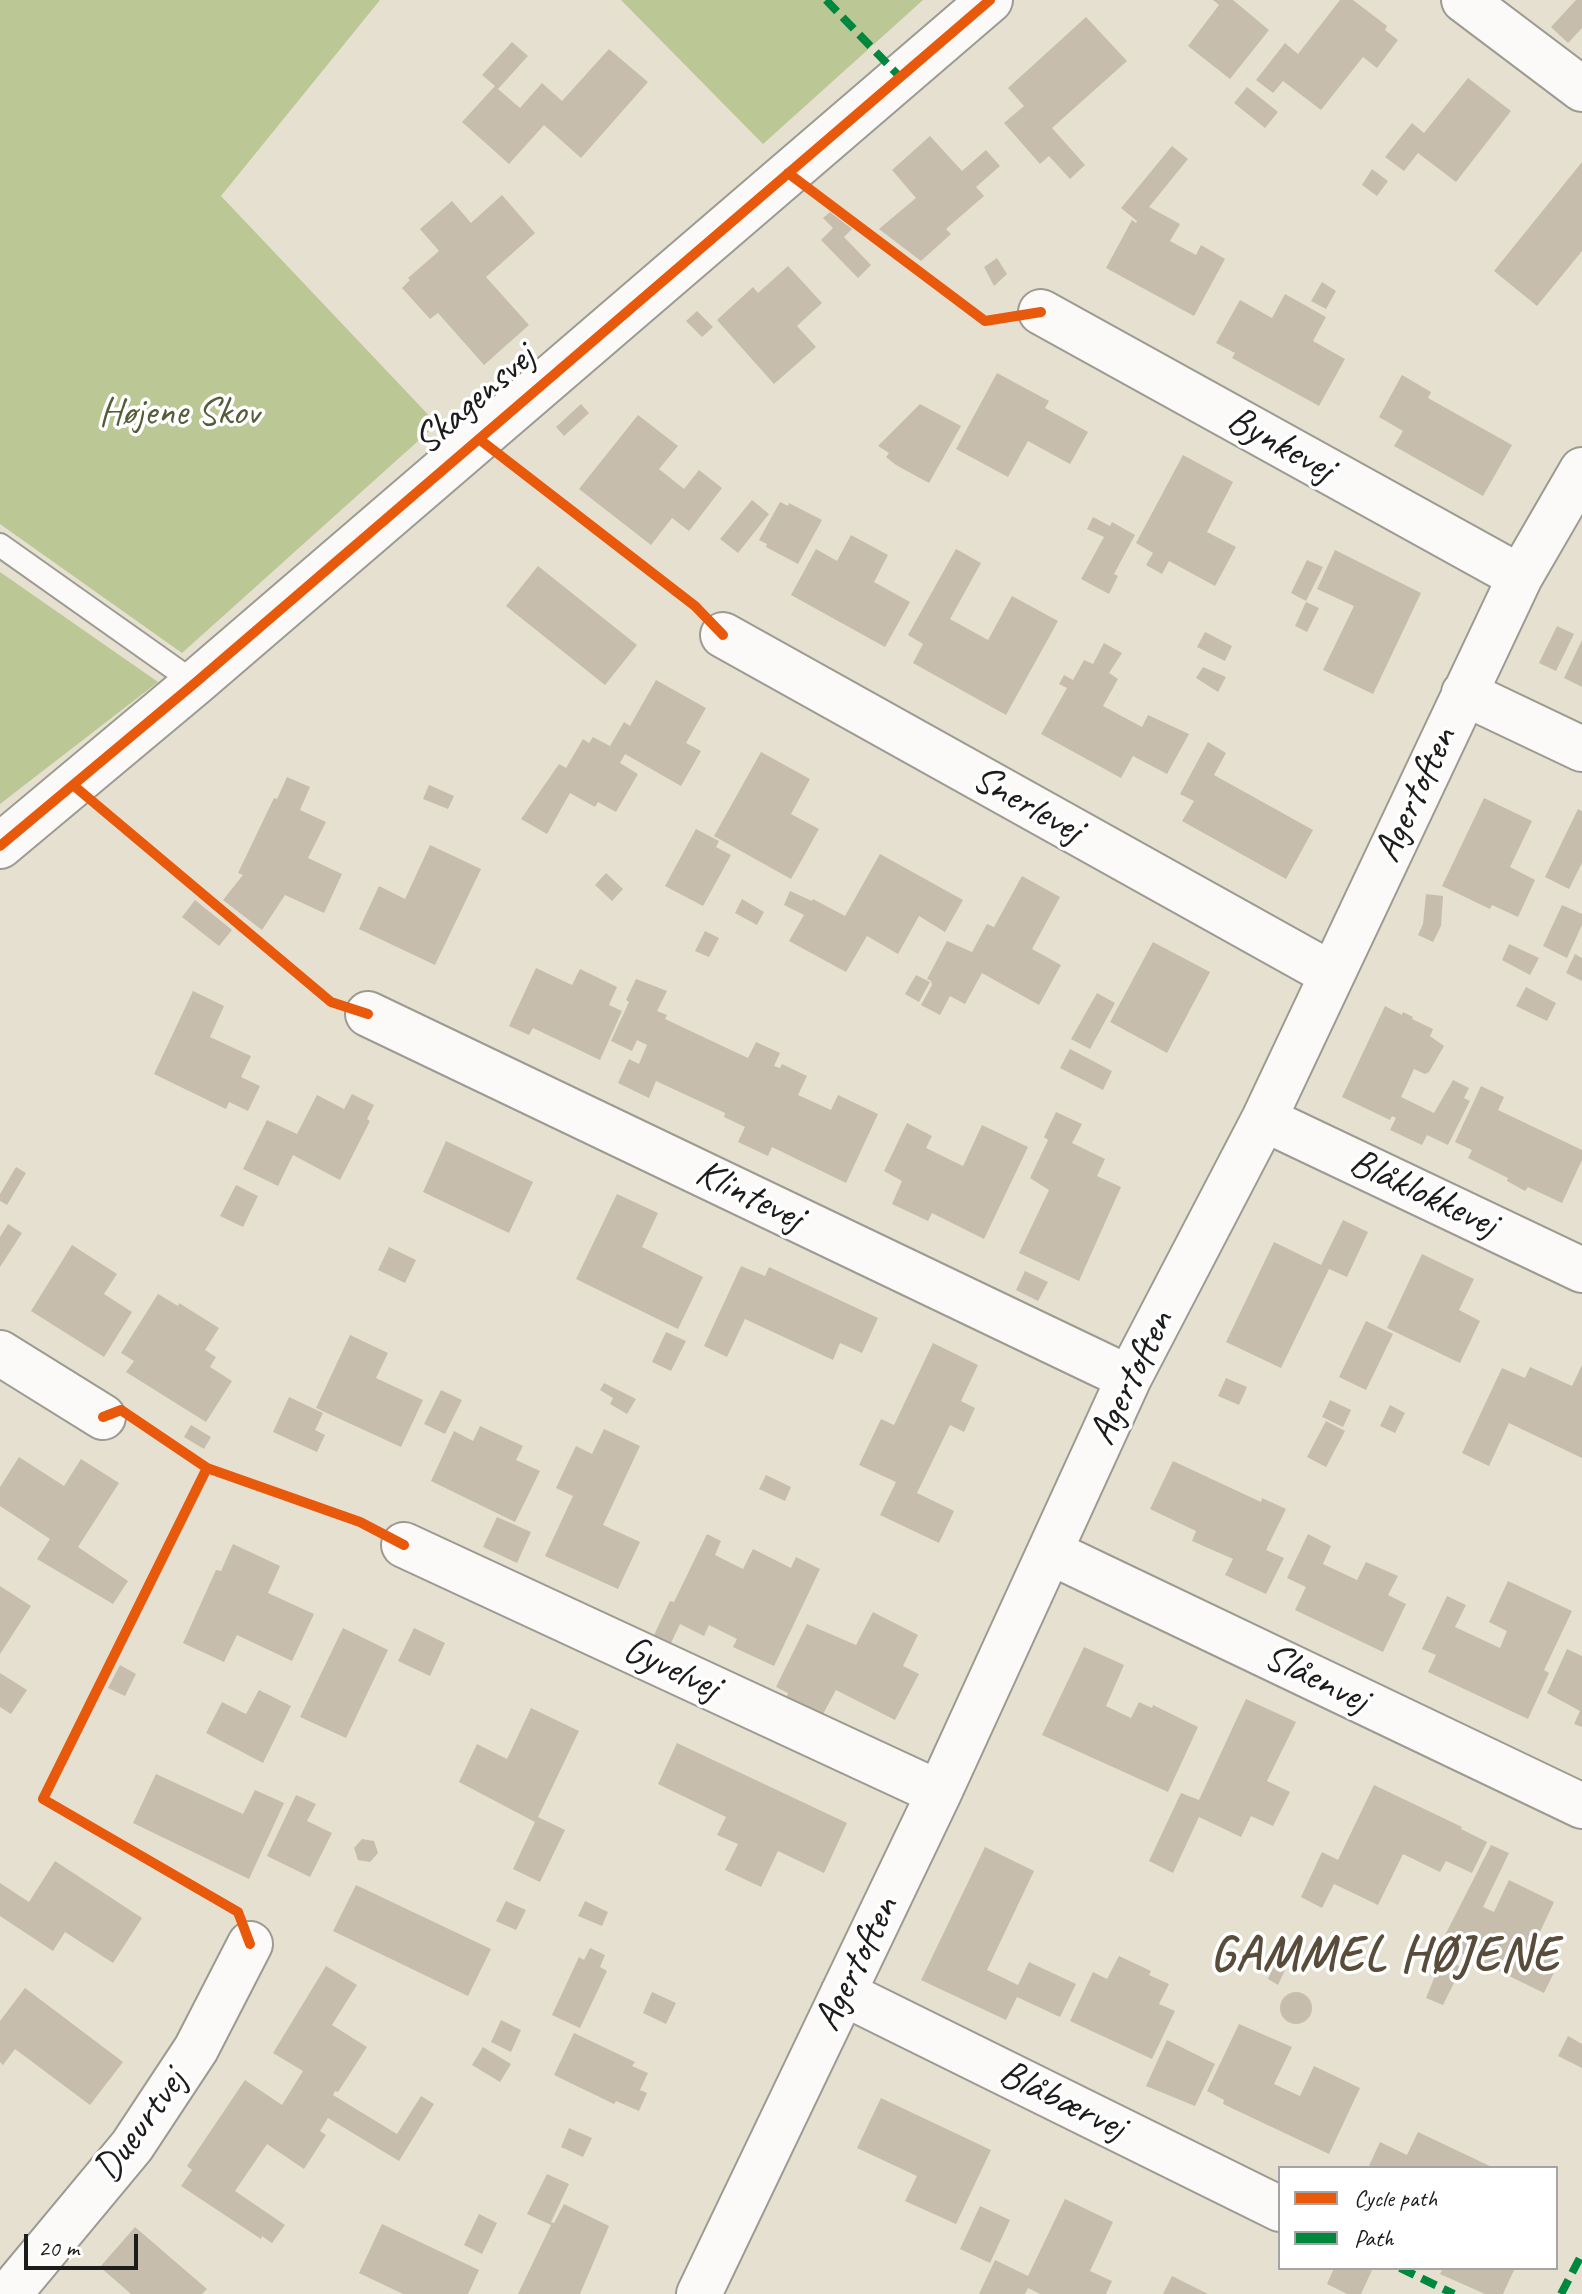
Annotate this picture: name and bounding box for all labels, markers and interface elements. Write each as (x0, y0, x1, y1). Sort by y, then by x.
street label: Skagensvej (404, 334, 546, 466)
park label: Højene Skov (99, 390, 259, 438)
street label: Bynkevej (1218, 396, 1342, 494)
street label: Agertoften (1364, 720, 1468, 870)
street label: Snerlevej (964, 755, 1090, 855)
street label: Blåklokkevej (1341, 1139, 1505, 1249)
street label: Klintevej (688, 1150, 810, 1242)
street label: Agertoften (1079, 1303, 1185, 1453)
street label: Gyvelvej (615, 1626, 727, 1712)
street label: Slåenvej (1256, 1633, 1376, 1725)
street label: Agertoften (804, 1889, 910, 2039)
district label: GAMMEL HØJENE (1211, 1927, 1559, 1985)
street label: Blåbærvej (991, 2050, 1133, 2152)
street label: Dueurtvej (84, 2060, 198, 2192)
legend (1278, 2166, 1558, 2270)
text: Cycle path (1354, 2183, 1437, 2213)
scale bar (28, 2218, 142, 2268)
text: Path (1354, 2223, 1394, 2253)
text: 20 m (38, 2233, 79, 2263)

